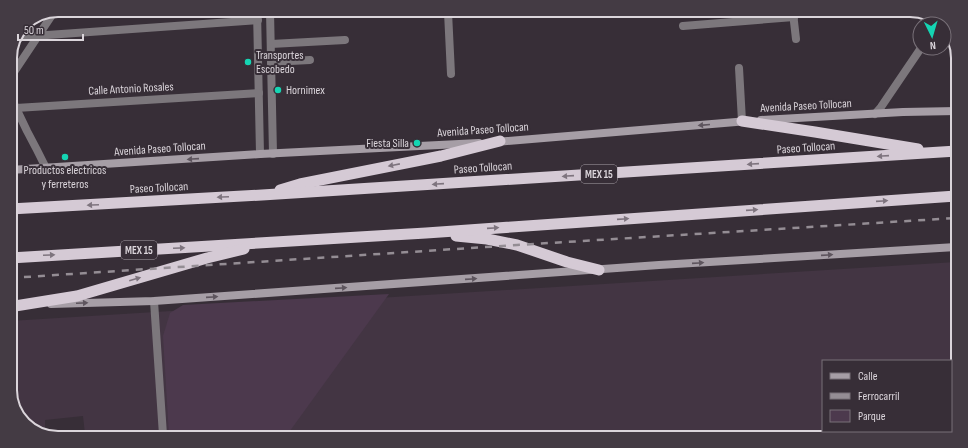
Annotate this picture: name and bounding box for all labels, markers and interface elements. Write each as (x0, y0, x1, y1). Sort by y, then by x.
scale bar (18, 16, 83, 42)
north arrow (912, 16, 952, 56)
text: 50 m (24, 23, 44, 38)
text: N (929, 39, 936, 52)
place label: Transportes Escobedo (256, 48, 304, 77)
marker: Transportes Escobedo (243, 57, 253, 67)
street label: Calle Antonio Rosales (88, 79, 174, 99)
place label: Hornimex (286, 83, 325, 98)
marker: Hornimex (273, 85, 283, 95)
street label: Avenida Paseo Tollocan (759, 96, 852, 116)
street label: Avenida Paseo Tollocan (436, 119, 529, 141)
one-way arrow (697, 121, 710, 128)
place label: Fiesta Silla (366, 136, 409, 151)
street label: Avenida Paseo Tollocan (113, 138, 206, 160)
marker: Fiesta Silla (412, 138, 422, 148)
street label: Paseo Tollocan (776, 138, 836, 158)
marker: Productos electricos y ferreteros (60, 152, 70, 162)
one-way arrow (877, 152, 889, 159)
one-way arrow (187, 155, 199, 162)
street label: Paseo Tollocan (453, 158, 513, 178)
one-way arrow (746, 161, 759, 167)
place label: Productos electricos y ferreteros (24, 163, 106, 192)
one-way arrow (388, 163, 400, 169)
road number: MEX 15 (581, 165, 617, 183)
one-way arrow (562, 172, 574, 179)
street label: Paseo Tollocan (129, 179, 189, 197)
one-way arrow (431, 181, 444, 187)
one-way arrow (217, 194, 229, 201)
one-way arrow (876, 198, 888, 205)
one-way arrow (87, 201, 99, 208)
one-way arrow (746, 207, 758, 214)
one-way arrow (617, 216, 629, 223)
one-way arrow (487, 225, 499, 232)
road number: MEX 15 (121, 241, 157, 259)
one-way arrow (173, 244, 185, 251)
one-way arrow (821, 251, 833, 258)
one-way arrow (43, 252, 55, 259)
one-way arrow (692, 260, 705, 266)
one-way arrow (465, 275, 477, 282)
one-way arrow (129, 276, 141, 282)
one-way arrow (335, 284, 347, 291)
one-way arrow (206, 293, 218, 300)
one-way arrow (76, 300, 88, 307)
legend (822, 360, 952, 432)
text: Calle (858, 369, 878, 384)
text: Ferrocarril (858, 389, 900, 404)
text: Parque (858, 409, 886, 424)

